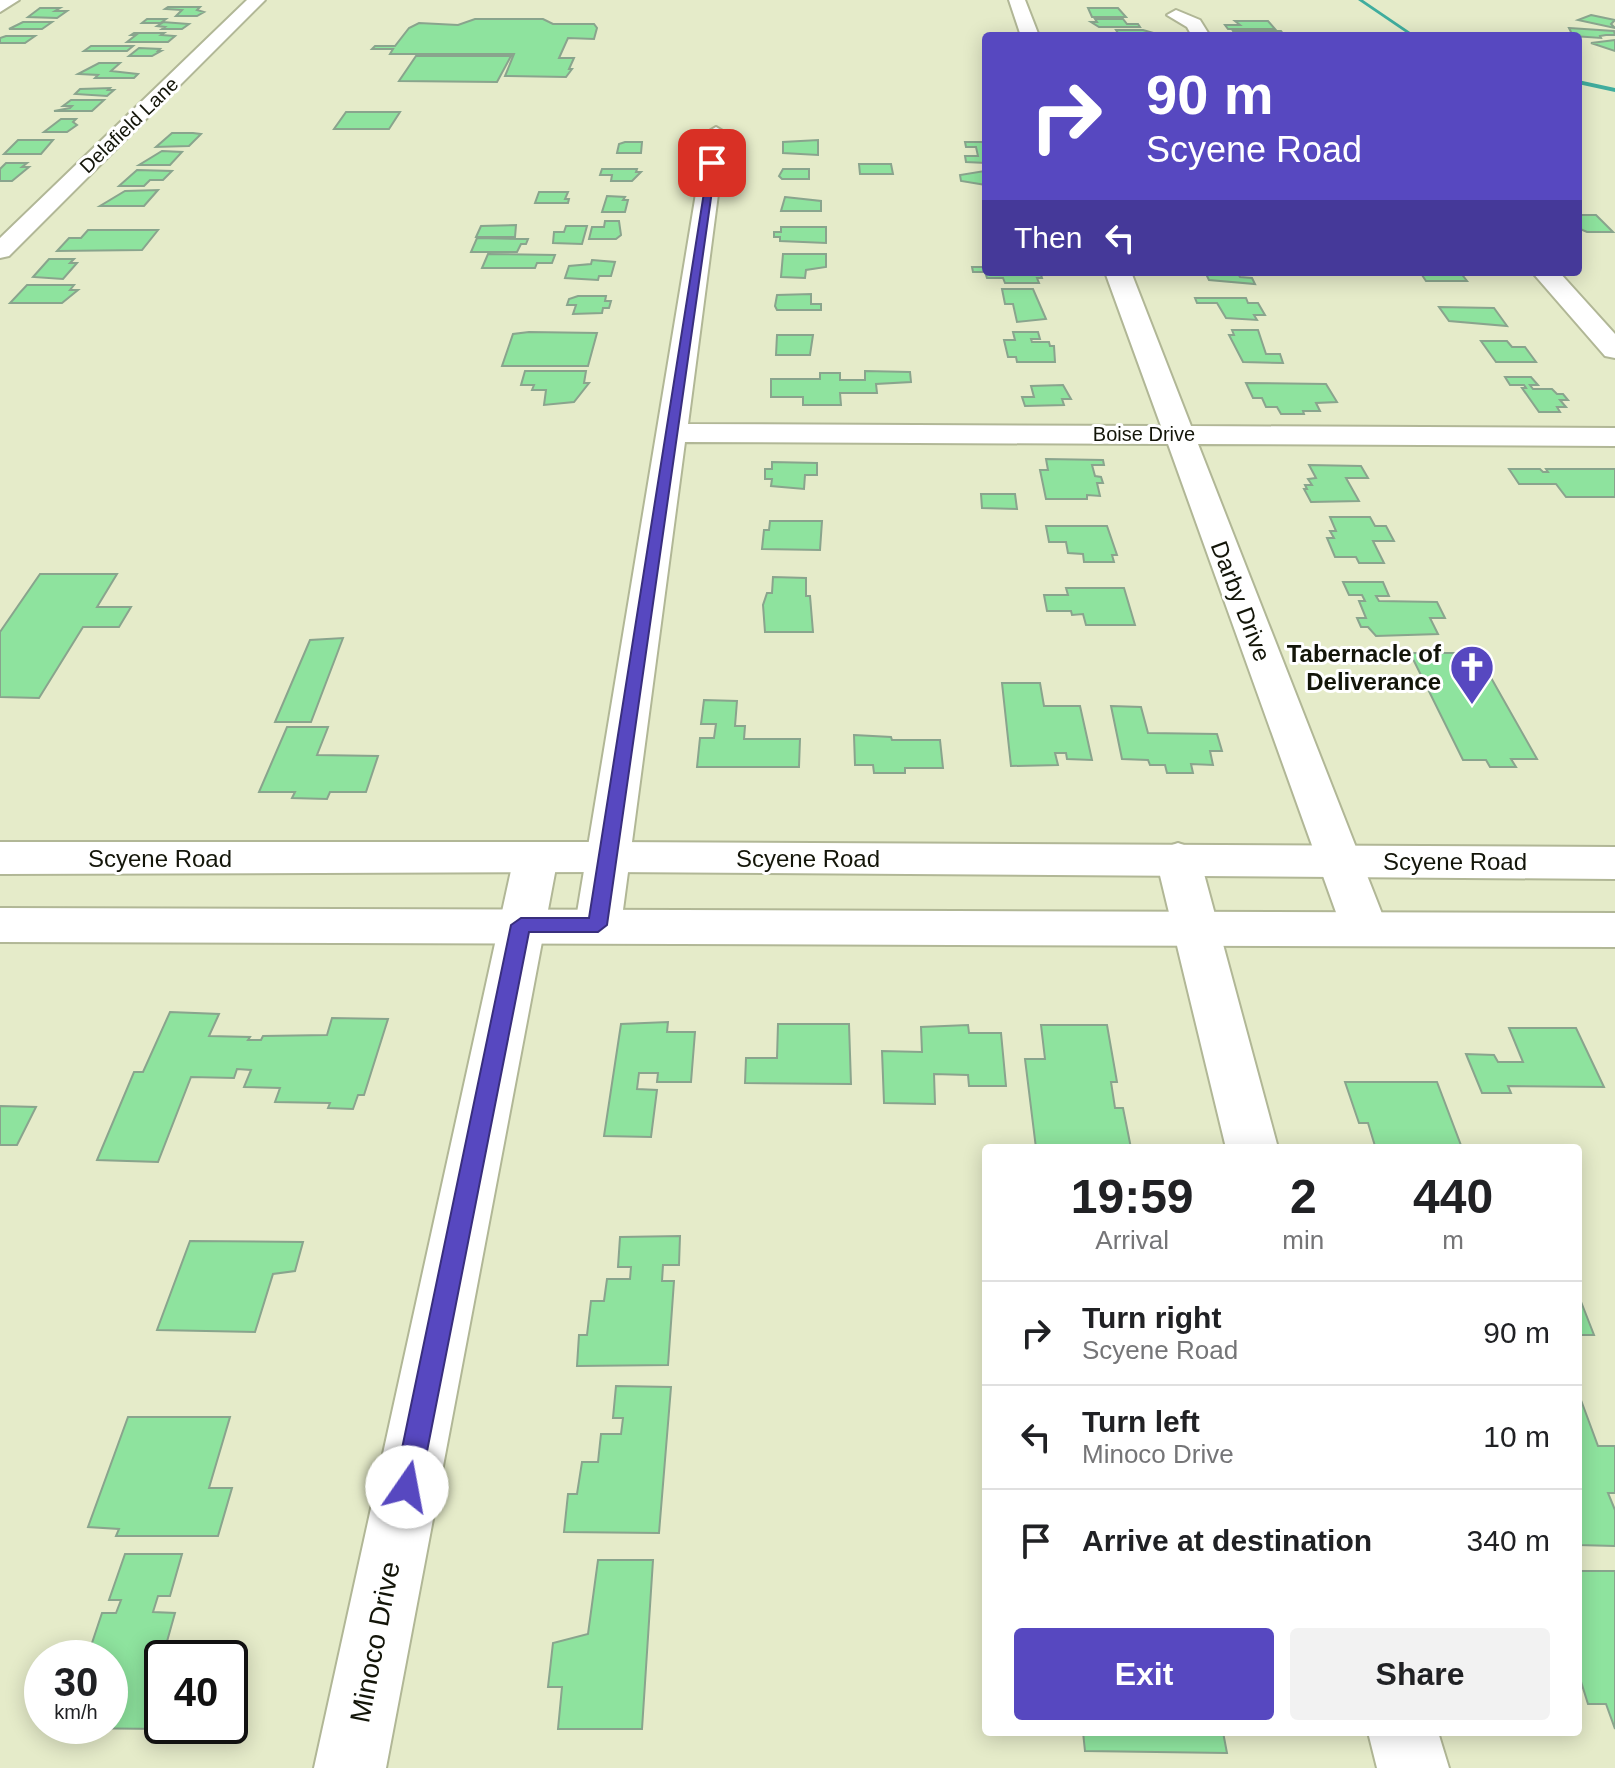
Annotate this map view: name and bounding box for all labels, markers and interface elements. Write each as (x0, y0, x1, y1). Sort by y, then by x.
text: 90 m (1146, 63, 1274, 126)
icon: right (1014, 64, 1118, 168)
street label: Delafield Lane (75, 73, 183, 177)
pin (678, 129, 746, 197)
text: Scyene Road (1146, 129, 1362, 170)
icon: arrive (690, 141, 734, 185)
icon: left (1098, 216, 1142, 260)
text: Then (1014, 221, 1082, 254)
street label: Boise Drive (1093, 423, 1195, 445)
street label: Darby Drive (1206, 537, 1276, 665)
place label: Tabernacle of Deliverance (1287, 640, 1442, 695)
church icon: Tabernacle of Deliverance (1448, 643, 1496, 706)
street label: Scyene Road (88, 845, 232, 872)
street label: Scyene Road (736, 845, 880, 872)
street label: Scyene Road (1383, 848, 1527, 875)
text: 19:59 (1071, 1170, 1194, 1223)
text: 2 (1290, 1170, 1317, 1223)
text: 440 (1413, 1170, 1493, 1223)
text: Arrival (1095, 1225, 1169, 1255)
text: min (1282, 1225, 1324, 1255)
text: m (1442, 1225, 1464, 1255)
text: Turn right (1082, 1301, 1221, 1334)
icon: right (1014, 1311, 1058, 1355)
text: 90 m (1483, 1316, 1550, 1349)
text: Scyene Road (1082, 1335, 1238, 1365)
text: Turn left (1082, 1405, 1200, 1438)
icon: left (1014, 1415, 1058, 1459)
text: 10 m (1483, 1420, 1550, 1453)
text: Minoco Drive (1082, 1439, 1234, 1469)
position arrow (365, 1445, 449, 1529)
icon: arrive (1014, 1519, 1058, 1563)
text: Arrive at destination (1082, 1524, 1372, 1557)
text: 340 m (1467, 1524, 1550, 1557)
street label: Minoco Drive (344, 1559, 406, 1725)
button: Exit (1014, 1628, 1274, 1720)
button: Share (1290, 1628, 1550, 1720)
speed limit sign: 40 (144, 1640, 248, 1744)
text: 30 (54, 1660, 98, 1704)
text: km/h (54, 1701, 98, 1723)

